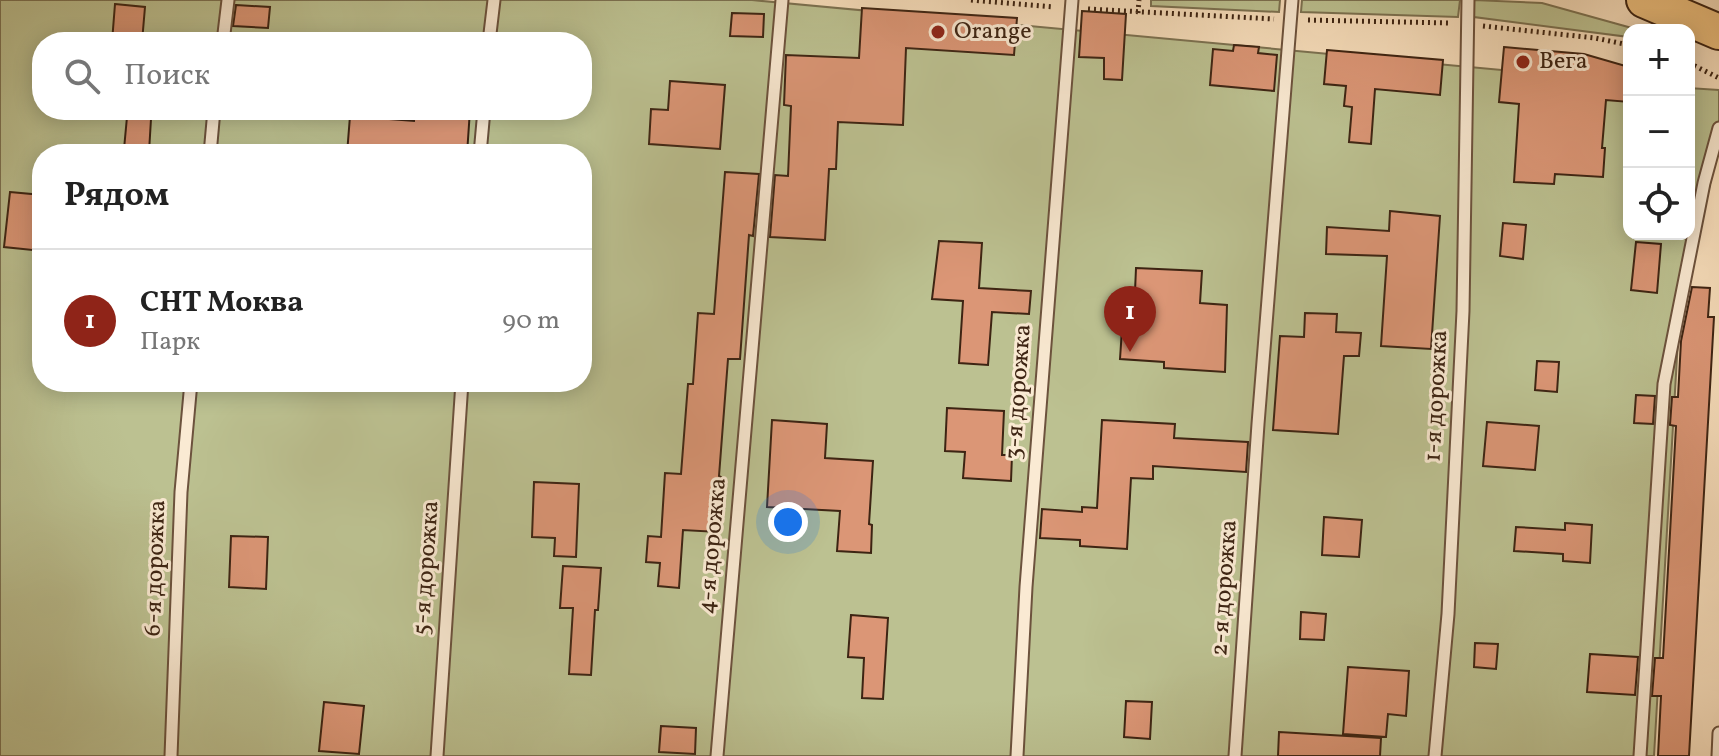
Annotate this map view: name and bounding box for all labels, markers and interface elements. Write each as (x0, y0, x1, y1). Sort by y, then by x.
place label: Orange (954, 15, 1032, 49)
marker: Orange (929, 23, 947, 41)
map controls (1623, 24, 1695, 240)
button: + (1623, 24, 1695, 96)
search box (32, 32, 592, 120)
place label: Вега (1539, 45, 1588, 79)
marker: Вега (1514, 53, 1532, 71)
icon: search (60, 54, 104, 98)
text: Поиск (124, 55, 210, 97)
button: − (1623, 96, 1695, 168)
button: locate (1623, 168, 1695, 240)
text: Рядом (64, 173, 169, 220)
text: СНТ Моква (140, 282, 304, 324)
pin: 1 (1104, 286, 1156, 352)
text: 1 (85, 303, 95, 339)
text: 90 m (502, 303, 560, 339)
street label: 3-я дорожка (997, 323, 1041, 461)
text: Парк (140, 324, 200, 360)
street label: 1-я дорожка (1417, 329, 1457, 463)
street label: 4-я дорожка (690, 476, 736, 616)
street label: 6-я дорожка (137, 499, 175, 637)
street label: 5-я дорожка (405, 499, 449, 637)
your location (768, 502, 808, 542)
street label: 2-я дорожка (1203, 519, 1247, 657)

